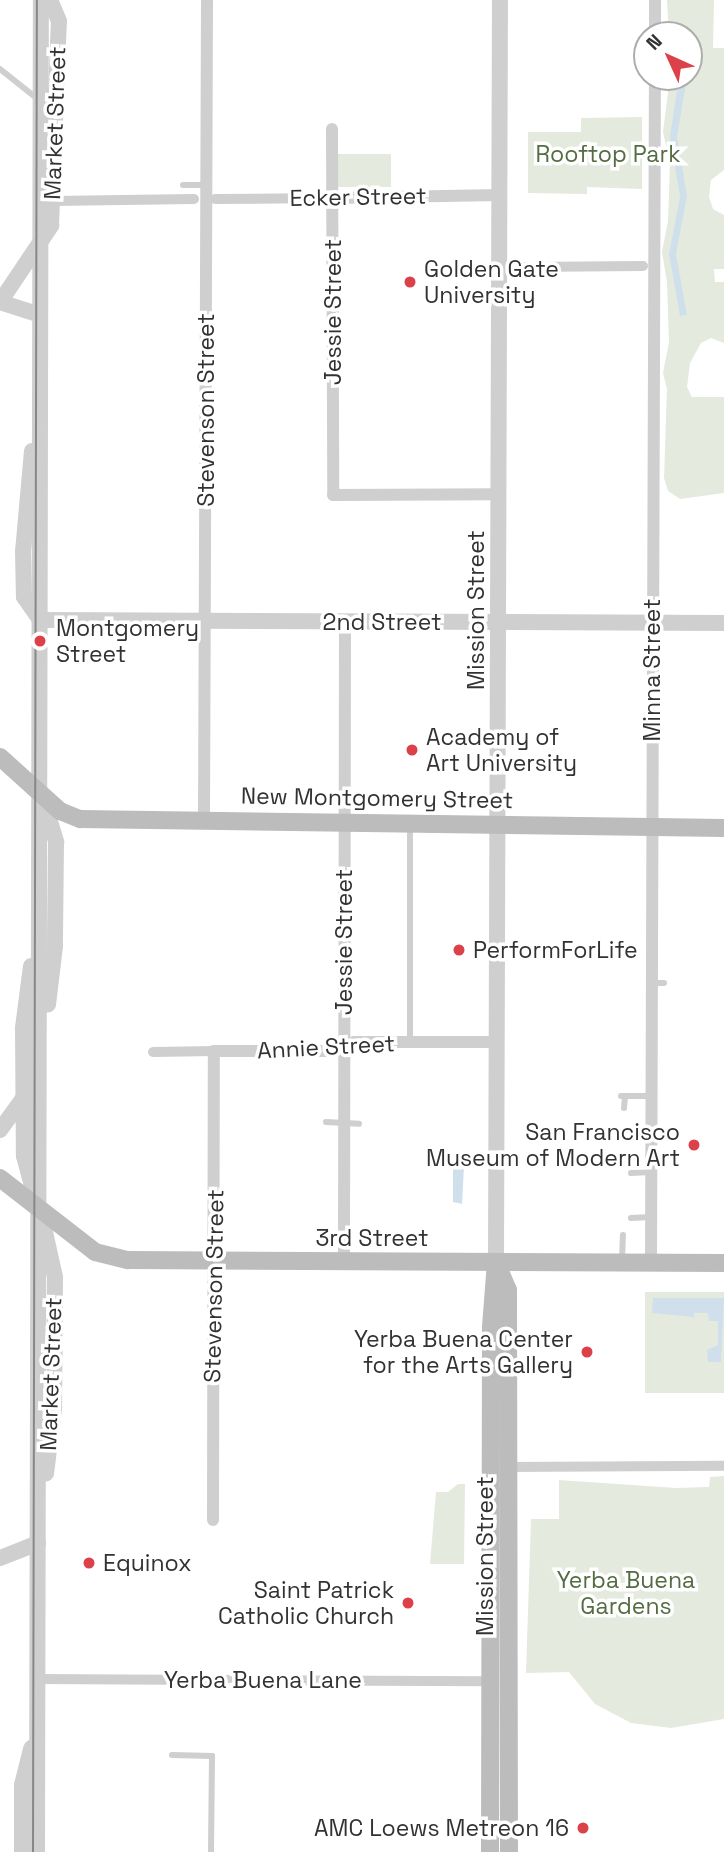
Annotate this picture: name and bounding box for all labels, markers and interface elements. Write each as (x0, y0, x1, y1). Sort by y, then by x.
north arrow (633, 21, 703, 91)
text: N (641, 29, 668, 56)
street label: Market Street (39, 46, 71, 200)
park label: Rooftop Park (535, 140, 681, 168)
street label: Ecker Street (289, 182, 427, 212)
street label: Jessie Street (319, 239, 347, 385)
place label: Golden Gate University (424, 255, 559, 309)
marker: Golden Gate University (402, 274, 418, 290)
street label: Stevenson Street (192, 313, 220, 507)
street label: Mission Street (462, 530, 490, 690)
street label: Minna Street (638, 598, 666, 742)
street label: 2nd Street (323, 608, 441, 636)
place label: Montgomery Street (56, 614, 199, 668)
marker: Montgomery Street (30, 631, 50, 651)
place label: Academy of Art University (426, 723, 577, 777)
marker: Academy of Art University (404, 742, 420, 758)
street label: New Montgomery Street (241, 782, 513, 814)
street label: Jessie Street (330, 869, 358, 1015)
place label: PerformForLife (473, 936, 638, 964)
marker: PerformForLife (451, 942, 467, 958)
street label: Annie Street (256, 1030, 396, 1064)
place label: San Francisco Museum of Modern Art (426, 1118, 680, 1172)
marker: San Francisco Museum of Modern Art (686, 1137, 702, 1153)
street label: Stevenson Street (199, 1189, 229, 1383)
street label: 3rd Street (315, 1224, 429, 1252)
street label: Market Street (35, 1297, 67, 1451)
place label: Yerba Buena Center for the Arts Gallery (354, 1325, 573, 1379)
marker: Yerba Buena Center for the Arts Gallery (579, 1344, 595, 1360)
street label: Mission Street (471, 1476, 499, 1636)
place label: Equinox (103, 1549, 192, 1577)
marker: Equinox (81, 1555, 97, 1571)
park label: Yerba Buena Gardens (557, 1566, 695, 1620)
place label: Saint Patrick Catholic Church (218, 1576, 394, 1630)
marker: Saint Patrick Catholic Church (400, 1595, 416, 1611)
street label: Yerba Buena Lane (164, 1666, 362, 1694)
place label: AMC Loews Metreon 16 (314, 1814, 569, 1842)
marker: AMC Loews Metreon 16 (575, 1820, 591, 1836)

